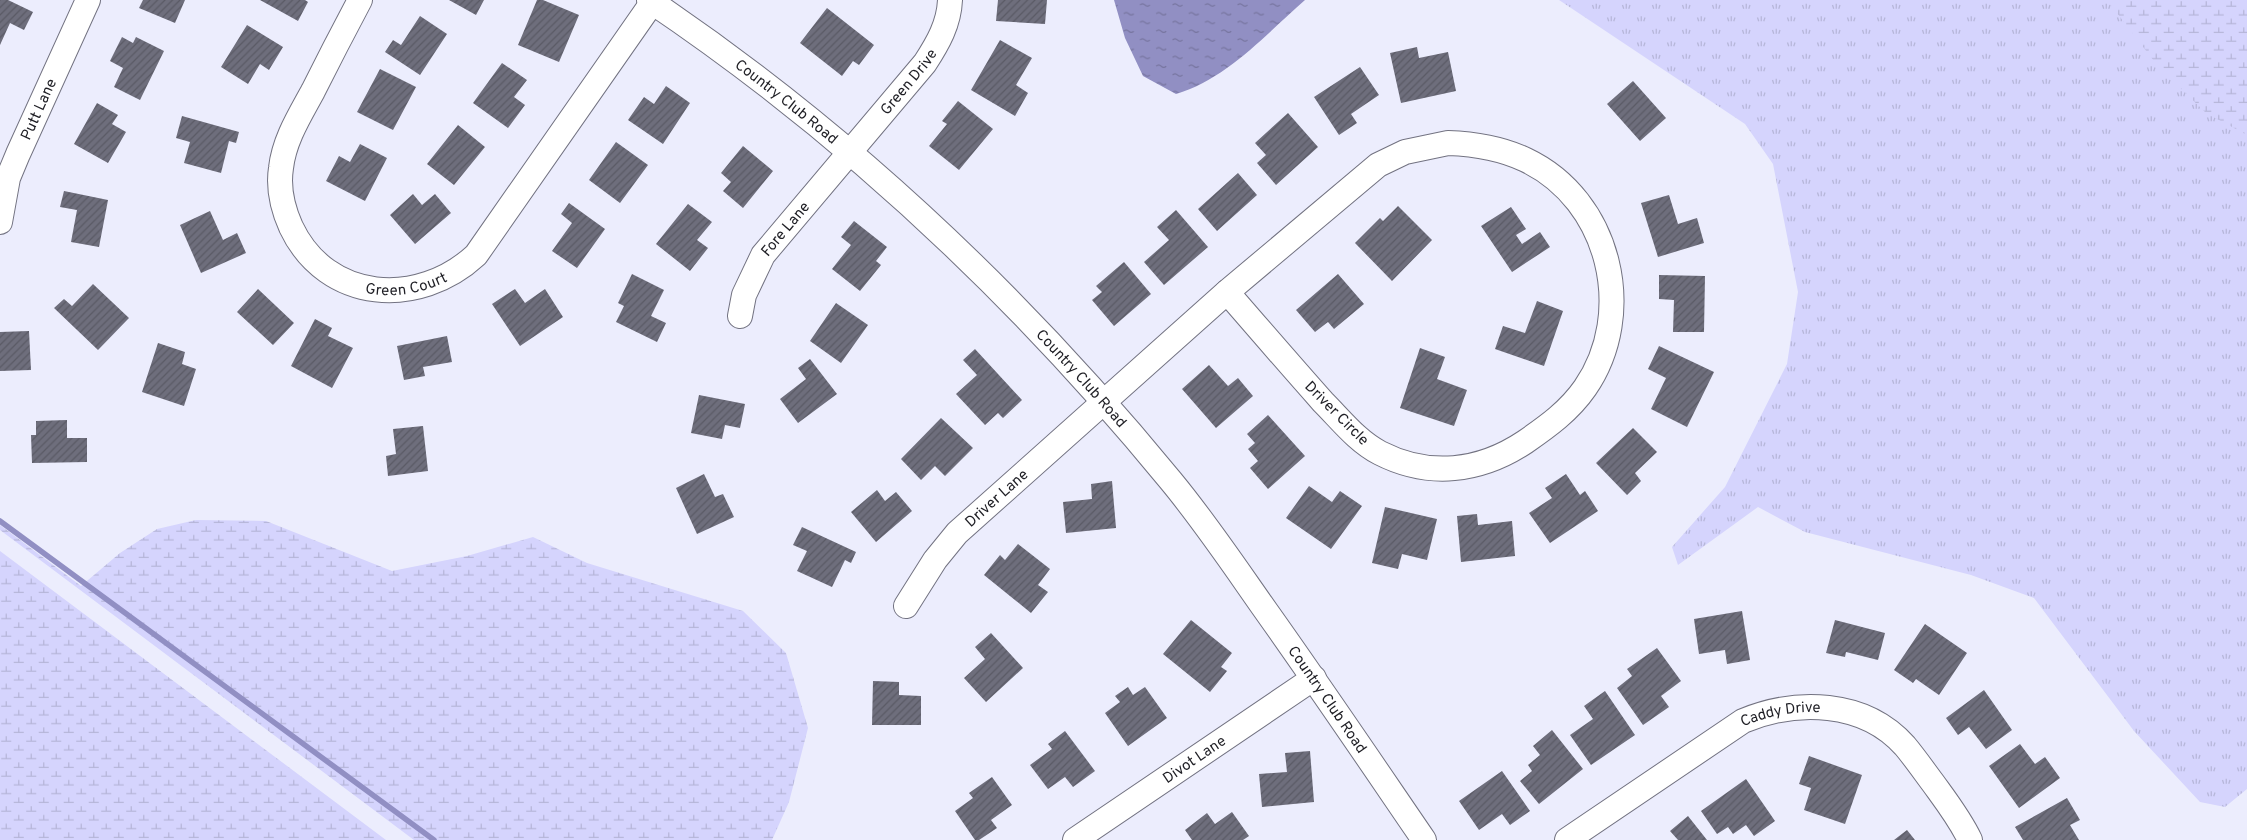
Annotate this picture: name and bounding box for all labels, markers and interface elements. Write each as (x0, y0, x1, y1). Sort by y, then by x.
street label: Green Drive (877, 46, 942, 120)
street label: Country Club Road (730, 56, 841, 149)
street label: Putt Lane (18, 76, 62, 144)
street label: Fore Lane (758, 198, 815, 261)
street label: Green Court (364, 269, 451, 301)
street label: Country Club Road (1031, 326, 1130, 432)
street label: Driver Circle (1300, 378, 1372, 450)
street label: Driver Lane (962, 466, 1033, 532)
street label: Country Club Road (1283, 643, 1370, 758)
street label: Caddy Drive (1738, 699, 1821, 732)
street label: Divot Lane (1160, 732, 1230, 789)

